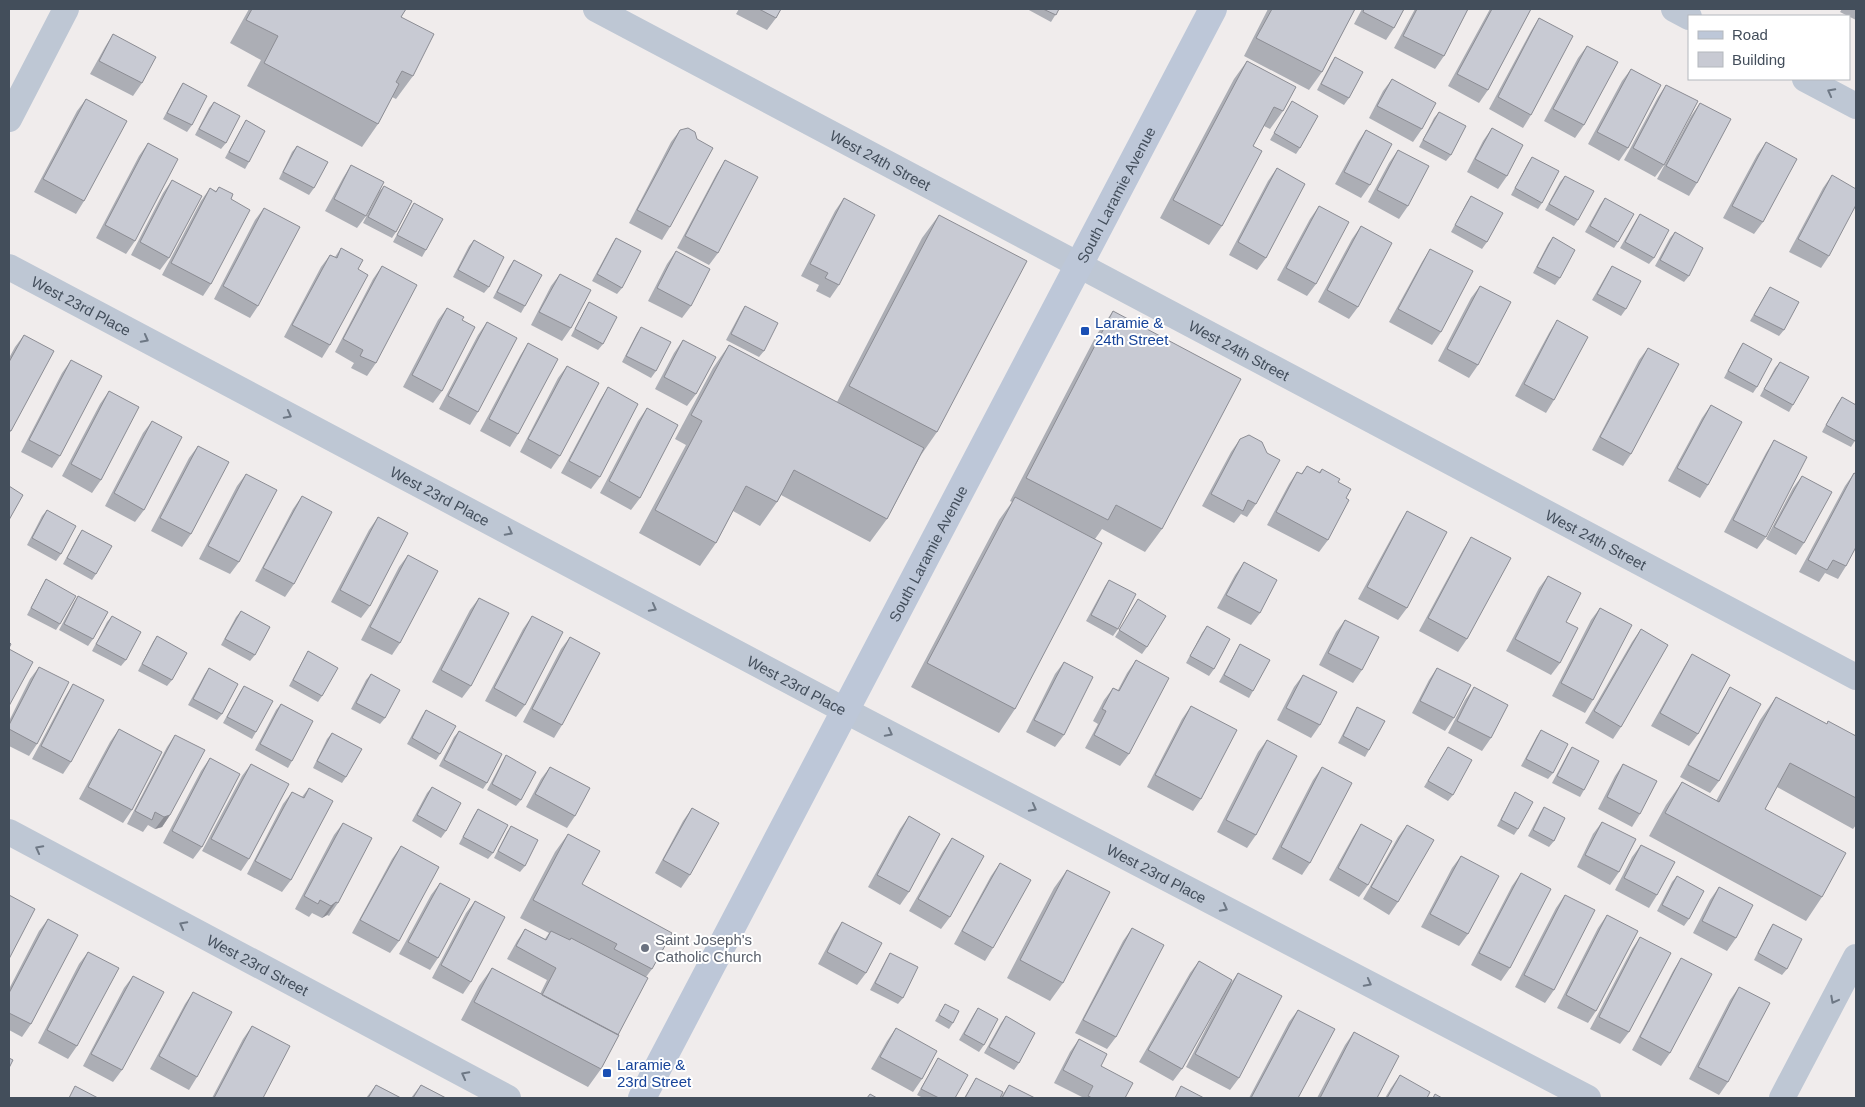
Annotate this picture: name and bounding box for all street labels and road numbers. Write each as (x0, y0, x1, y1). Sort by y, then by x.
street label: South Laramie Avenue (1073, 124, 1158, 266)
street label: West 24th Street (827, 126, 934, 194)
street label: West 23rd Place (29, 272, 134, 339)
street label: West 24th Street (1186, 316, 1293, 384)
street label: West 23rd Place (388, 462, 493, 529)
street label: South Laramie Avenue (885, 482, 970, 624)
street label: West 24th Street (1543, 506, 1650, 573)
street label: West 23rd Place (745, 652, 849, 718)
street label: West 23rd Place (1104, 840, 1209, 906)
street label: West 23rd Street (204, 931, 312, 999)

